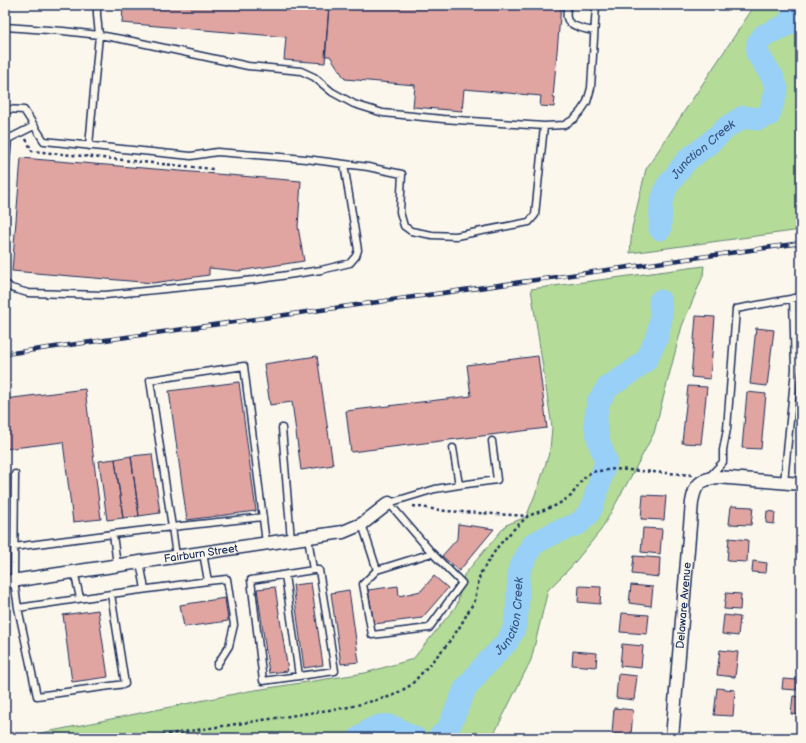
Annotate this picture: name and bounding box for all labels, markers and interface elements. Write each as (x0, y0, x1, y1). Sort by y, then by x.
water label: Junction Creek (667, 116, 739, 183)
street label: Fairburn Street (163, 541, 239, 565)
street label: Delaware Avenue (673, 561, 693, 649)
water label: Junction Creek (490, 576, 526, 659)

